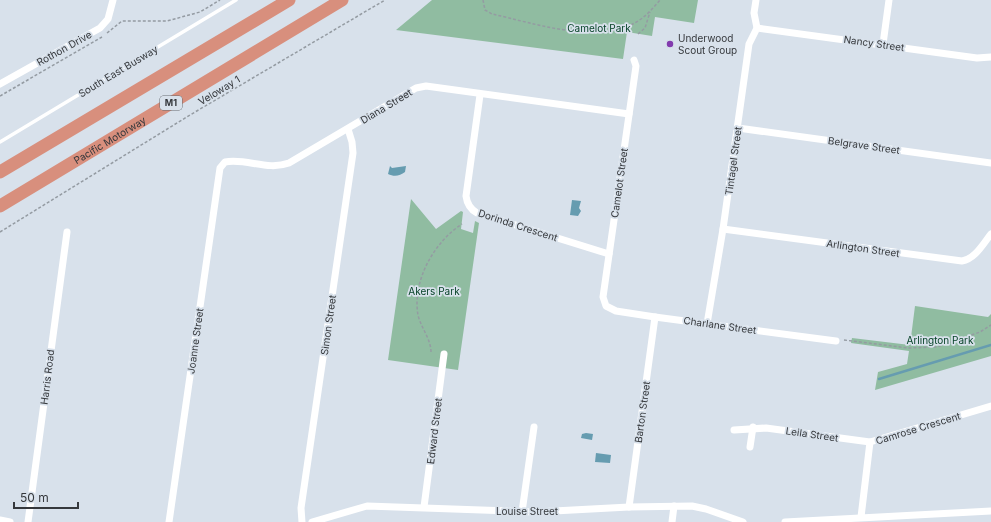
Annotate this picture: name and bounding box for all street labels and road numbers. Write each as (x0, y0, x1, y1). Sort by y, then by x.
street label: Rothon Drive (34, 28, 94, 68)
street label: Nancy Street (843, 33, 906, 53)
street label: South East Busway (76, 42, 160, 99)
street label: Veloway 1 (196, 73, 242, 107)
street label: Diana Street (358, 86, 414, 126)
road number: M1 (160, 96, 182, 110)
street label: Pacific Motorway (71, 113, 148, 166)
street label: Tintagel Street (722, 125, 744, 196)
street label: Belgrave Street (827, 134, 901, 156)
street label: Camelot Street (608, 147, 630, 219)
street label: Dorinda Crescent (477, 207, 560, 244)
street label: Arlington Street (826, 237, 901, 259)
street label: Simon Street (318, 293, 338, 356)
street label: Joanne Street (184, 307, 206, 375)
street label: Charlane Street (683, 314, 758, 336)
street label: Harris Road (38, 349, 56, 405)
street label: Barton Street (632, 380, 652, 444)
street label: Edward Street (424, 396, 444, 465)
street label: Camrose Crescent (874, 409, 962, 447)
street label: Leila Street (785, 424, 840, 444)
street label: Louise Street (496, 505, 559, 517)

